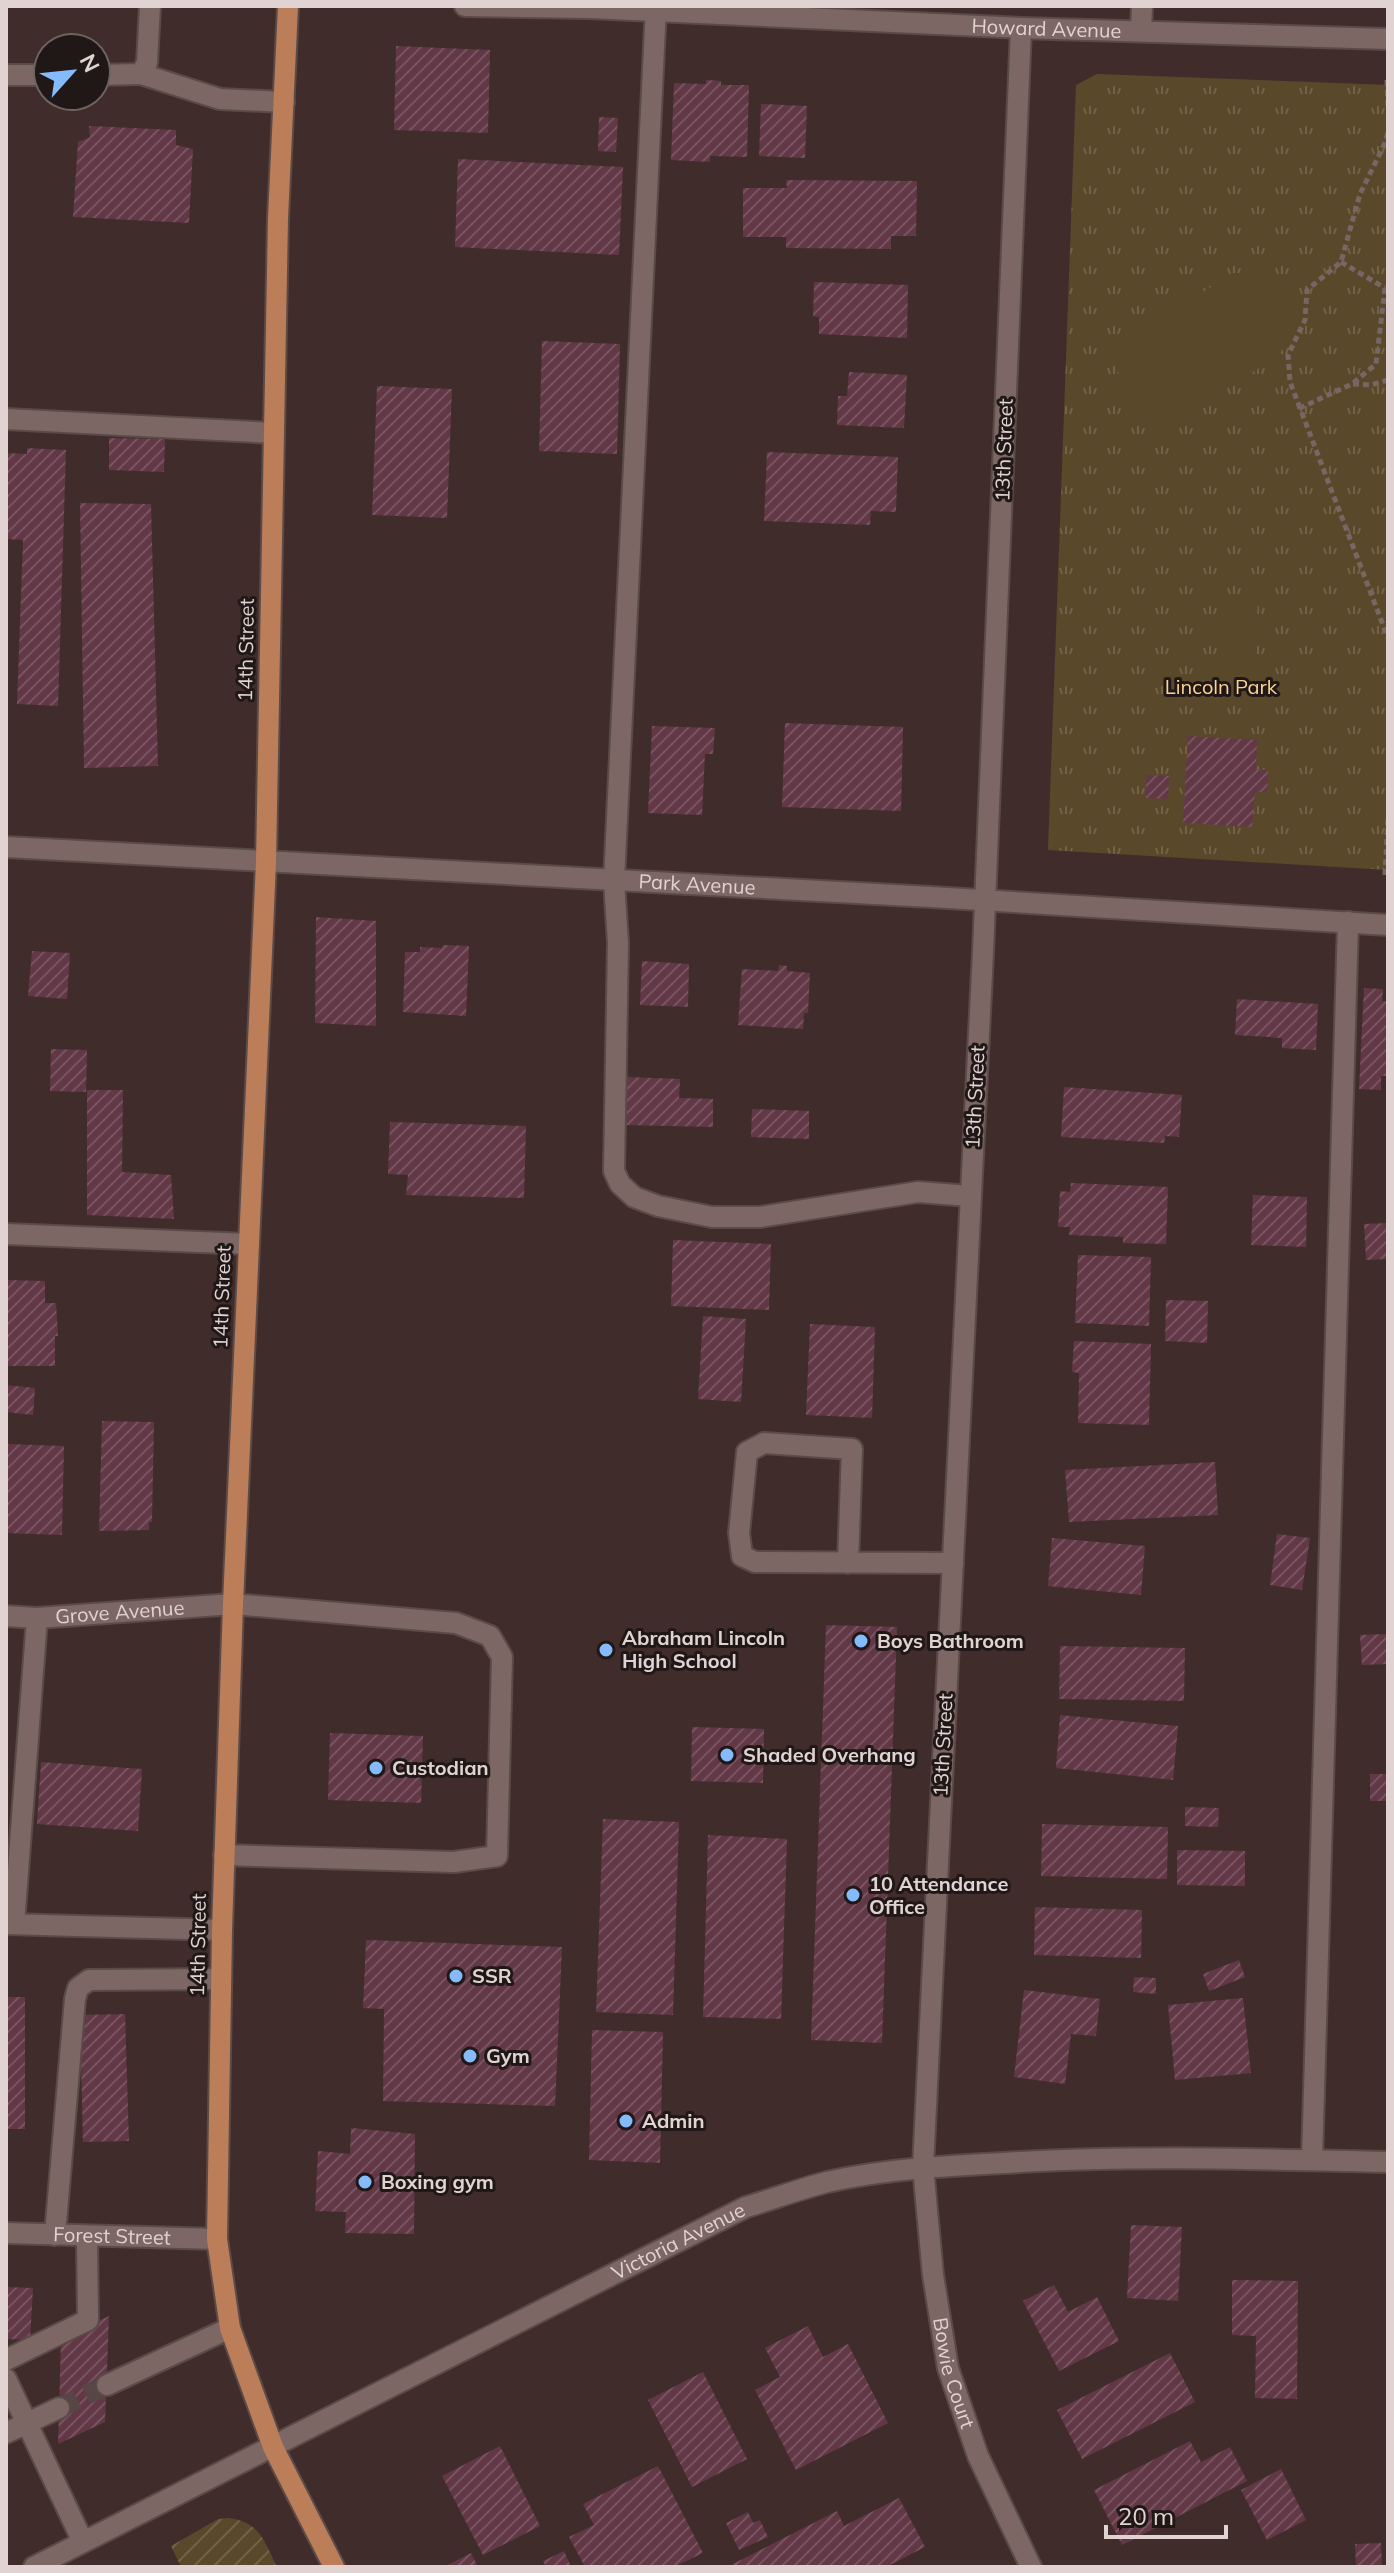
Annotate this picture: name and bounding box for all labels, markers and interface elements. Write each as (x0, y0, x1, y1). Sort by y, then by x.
street label: Howard Avenue (971, 13, 1122, 43)
north arrow (32, 32, 112, 112)
text: N (74, 49, 106, 77)
street label: 13th Street (989, 398, 1018, 502)
street label: 14th Street (232, 598, 259, 702)
park label: Lincoln Park (1165, 674, 1278, 699)
street label: Park Avenue (638, 868, 756, 899)
street label: 13th Street (959, 1045, 990, 1149)
street label: 14th Street (207, 1245, 236, 1349)
street label: Grove Avenue (54, 1595, 185, 1629)
place label: Abraham Lincoln High School (622, 1625, 785, 1673)
place label: Boys Bathroom (877, 1628, 1024, 1653)
marker: Boys Bathroom (852, 1632, 870, 1650)
marker: Abraham Lincoln High School (597, 1641, 615, 1659)
street label: 13th Street (927, 1693, 958, 1797)
place label: Shaded Overhang (743, 1742, 916, 1767)
marker: Shaded Overhang (718, 1746, 736, 1764)
place label: Custodian (392, 1755, 489, 1780)
marker: Custodian (367, 1759, 385, 1777)
place label: 10 Attendance Office (869, 1871, 1008, 1919)
marker: 10 Attendance Office (844, 1886, 862, 1904)
street label: 14th Street (184, 1893, 211, 1997)
place label: SSR (472, 1963, 512, 1988)
marker: SSR (447, 1967, 465, 1985)
place label: Gym (486, 2043, 530, 2068)
marker: Gym (461, 2047, 479, 2065)
place label: Admin (642, 2108, 705, 2133)
marker: Admin (617, 2112, 635, 2130)
place label: Boxing gym (381, 2169, 494, 2194)
marker: Boxing gym (356, 2173, 374, 2191)
street label: Victoria Avenue (607, 2197, 749, 2285)
street label: Forest Street (53, 2221, 171, 2250)
street label: Bowie Court (928, 2316, 981, 2432)
scale bar (1106, 2489, 1226, 2539)
text: 20 m (1118, 2501, 1174, 2531)

